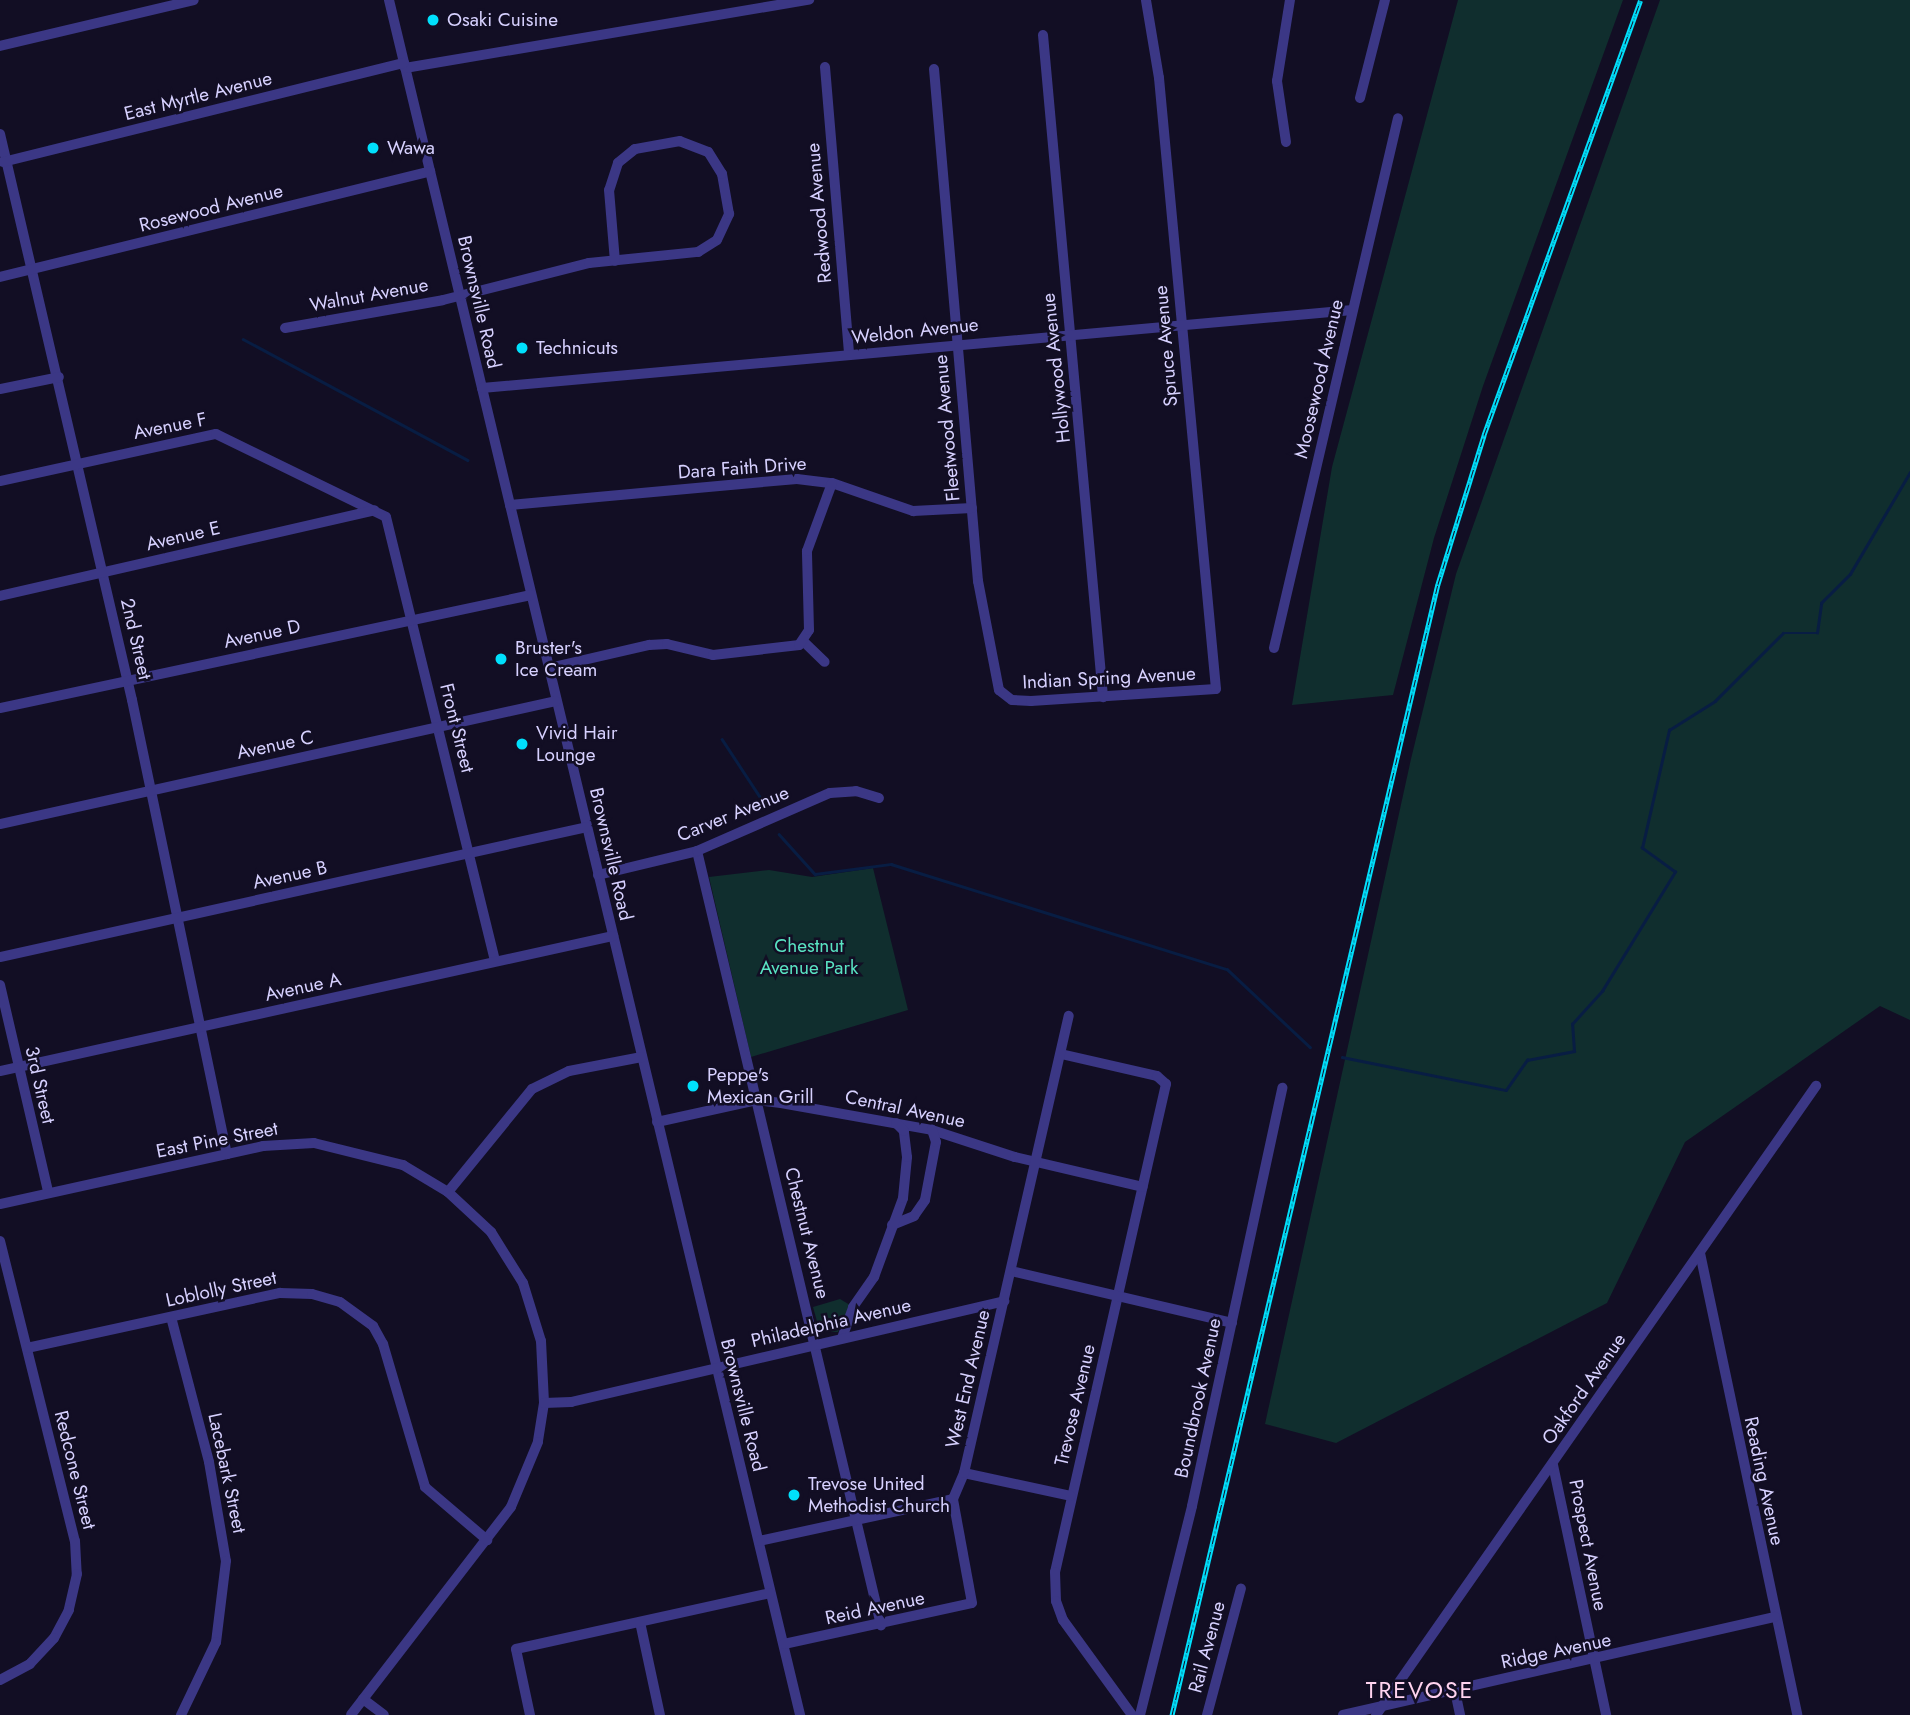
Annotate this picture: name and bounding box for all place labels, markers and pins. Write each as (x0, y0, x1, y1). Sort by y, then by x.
place label: Osaki Cuisine (447, 9, 558, 31)
marker: Osaki Cuisine (425, 12, 441, 28)
place label: Wawa (387, 137, 435, 159)
marker: Wawa (365, 140, 381, 156)
place label: Technicuts (536, 337, 618, 359)
marker: Technicuts (514, 340, 530, 356)
place label: Bruster's Ice Cream (515, 637, 597, 681)
marker: Bruster's Ice Cream (493, 651, 509, 667)
place label: Vivid Hair Lounge (536, 722, 617, 766)
marker: Vivid Hair Lounge (514, 736, 530, 752)
place label: Peppe's Mexican Grill (707, 1064, 814, 1108)
marker: Peppe's Mexican Grill (685, 1078, 701, 1094)
place label: Trevose United Methodist Church (808, 1473, 950, 1517)
marker: Trevose United Methodist Church (786, 1487, 802, 1503)

